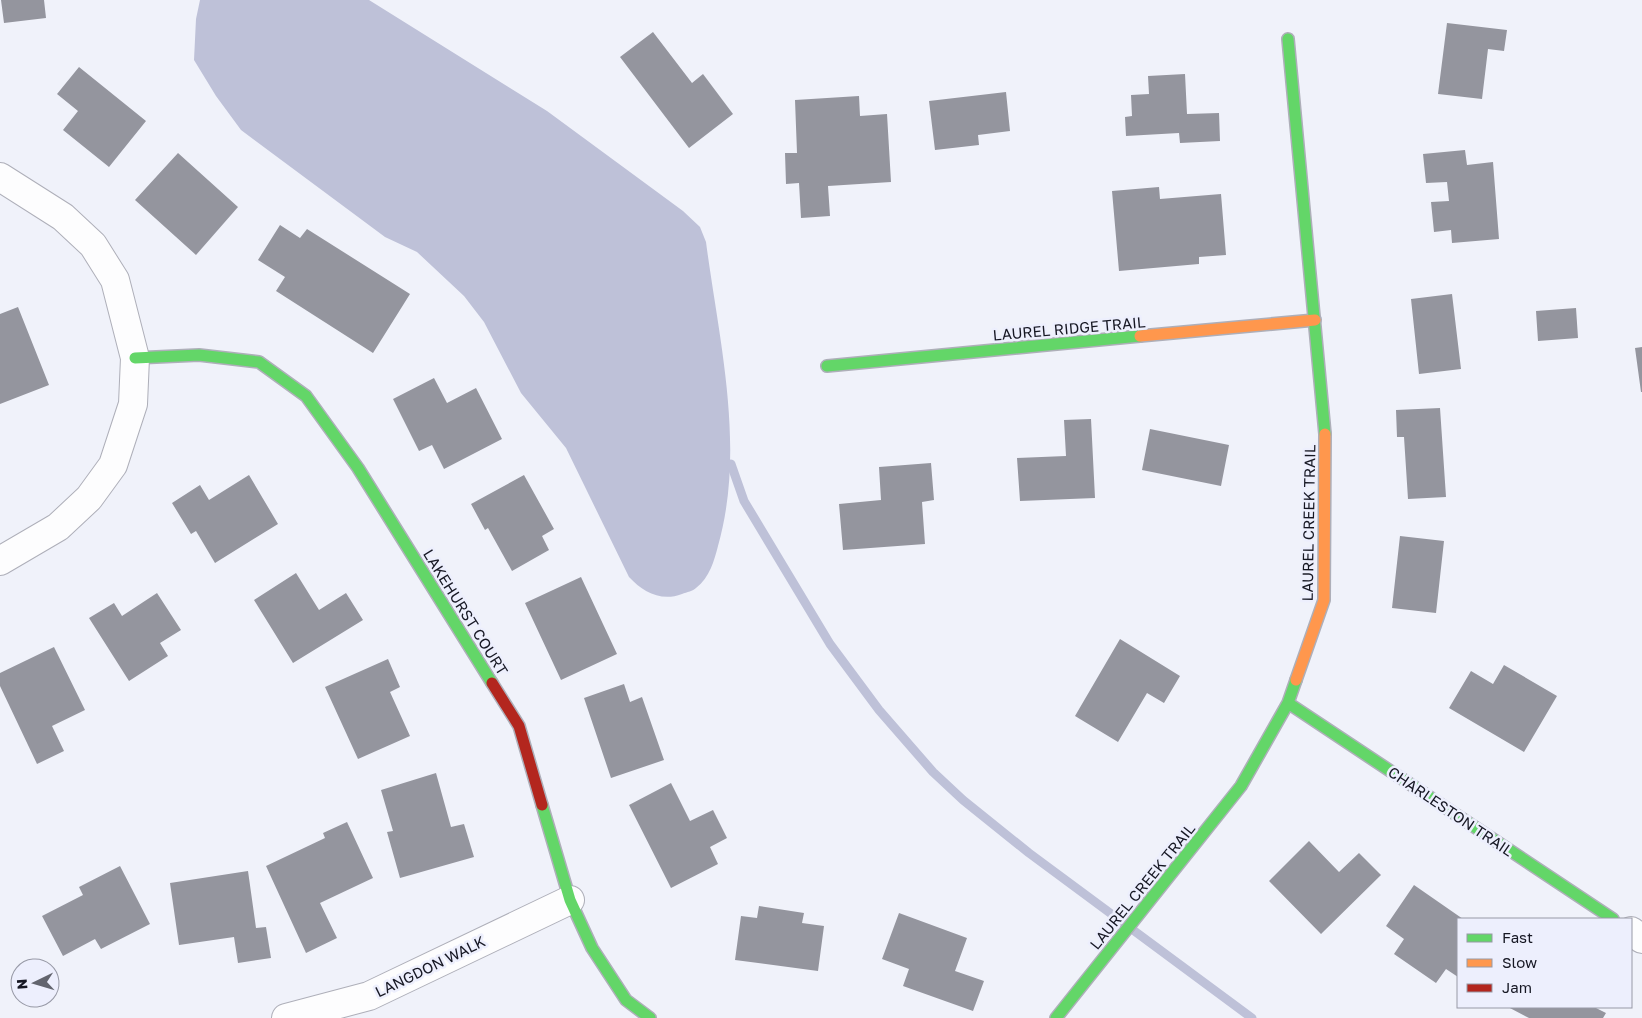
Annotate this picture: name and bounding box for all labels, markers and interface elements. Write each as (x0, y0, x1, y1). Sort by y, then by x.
street label: LAUREL RIDGE TRAIL (992, 312, 1146, 344)
street label: LAUREL CREEK TRAIL (1298, 444, 1318, 602)
street label: LAKEHURST COURT (420, 546, 512, 678)
street label: CHARLESTON TRAIL (1385, 762, 1517, 860)
street label: LAUREL CREEK TRAIL (1086, 819, 1199, 953)
legend (1457, 918, 1632, 1008)
text: Fast (1502, 928, 1533, 946)
street label: LANGDON WALK (372, 932, 488, 1000)
text: Slow (1502, 953, 1537, 971)
north arrow (10, 958, 60, 1008)
text: N (13, 978, 30, 990)
text: Jam (1502, 978, 1532, 996)

